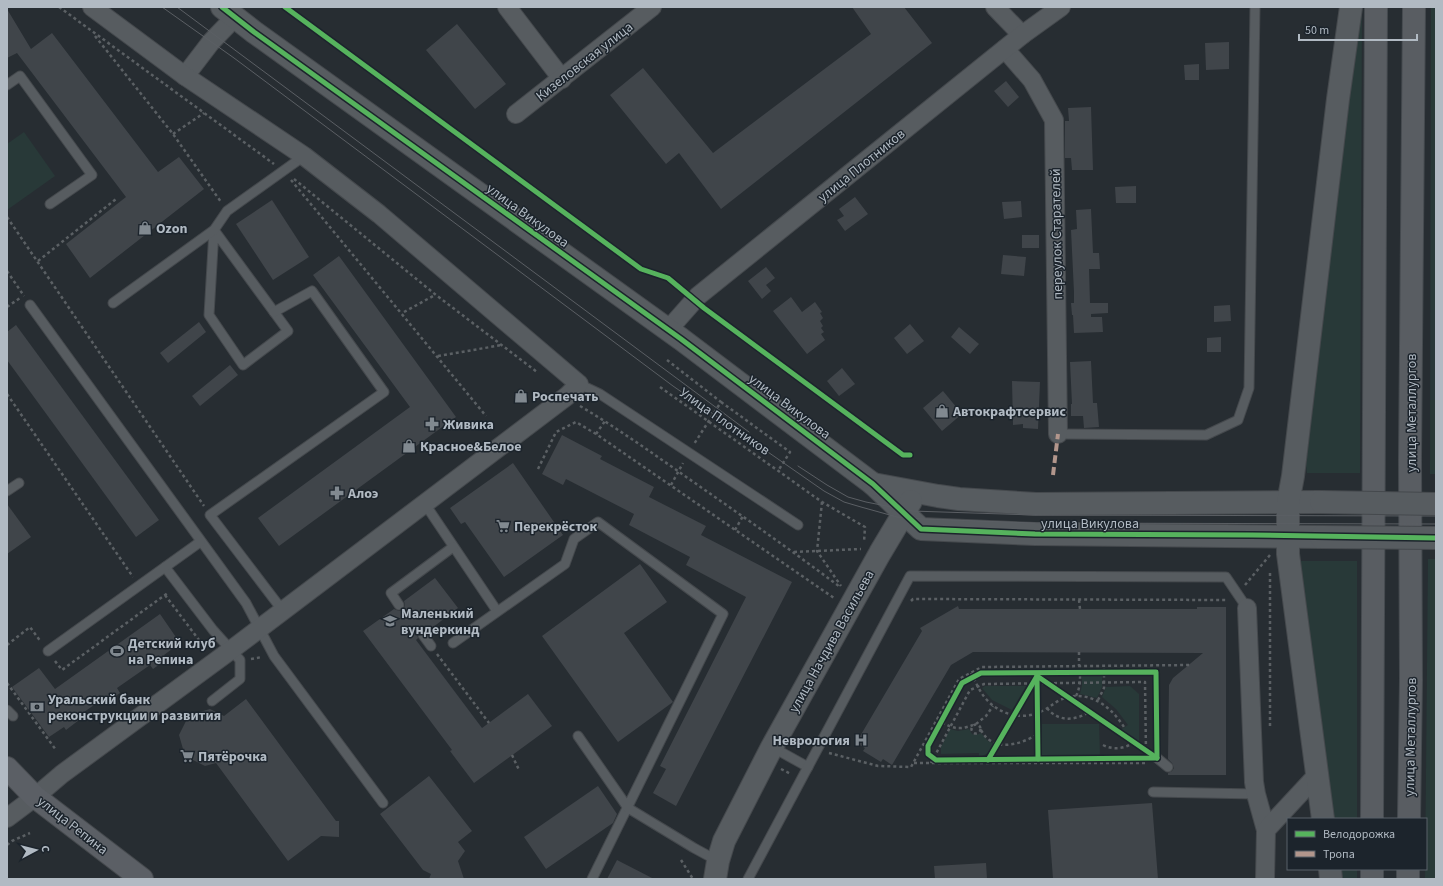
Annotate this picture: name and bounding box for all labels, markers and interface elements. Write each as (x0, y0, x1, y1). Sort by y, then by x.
scale bar (1299, 16, 1417, 42)
street label: Кизеловская улица (532, 17, 637, 106)
text: 50 m (1305, 22, 1329, 39)
street label: улица Плотников (814, 124, 909, 207)
street label: переулок Старателей (1046, 168, 1068, 300)
street label: улица Викулова (482, 179, 573, 253)
place label: Ozon (156, 219, 187, 239)
shop icon: Ozon (137, 220, 153, 236)
street label: улица Металлургов (1402, 354, 1422, 472)
street label: улица Викулова (744, 369, 835, 444)
street label: Улица Плотников (675, 383, 774, 461)
place label: Роспечать (532, 387, 599, 407)
shop icon: Роспечать (513, 388, 529, 404)
place label: Автокрафтсервис (952, 402, 1066, 422)
shop icon: Автокрафтсервис (934, 403, 950, 419)
place label: Живика (443, 415, 494, 435)
pharmacy icon: Живика (424, 416, 440, 432)
place label: Красное&Белое (420, 437, 522, 457)
shop icon: Красное&Белое (401, 438, 417, 454)
place label: Алоэ (347, 484, 379, 504)
pharmacy icon: Алоэ (329, 485, 345, 501)
street label: улица Викулова (1041, 514, 1139, 534)
place label: Перекрёсток (514, 517, 598, 537)
supermarket icon: Перекрёсток (495, 518, 511, 534)
street label: улица Начдива Васильева (784, 567, 879, 716)
place label: Маленький вундеркинд (401, 604, 480, 640)
school or university icon: Маленький вундеркинд (382, 613, 398, 629)
place label: Детский клуб на Репина (128, 634, 216, 670)
sports icon: Детский клуб на Репина (109, 643, 125, 659)
street label: улица Металлургов (1400, 677, 1422, 797)
place label: Уральский банк реконструкции и развития (48, 690, 221, 726)
bank icon: Уральский банк реконструкции и развития (29, 699, 45, 715)
place label: Неврология (772, 731, 850, 751)
hospital icon: Неврология (853, 732, 869, 748)
place label: Пятёрочка (198, 747, 267, 767)
supermarket icon: Пятёрочка (179, 748, 195, 764)
street label: улица Репина (33, 792, 112, 860)
legend (1287, 818, 1427, 870)
text: Велодорожка (1323, 826, 1395, 843)
north arrow (16, 830, 56, 870)
text: С (38, 845, 53, 854)
text: Тропа (1323, 846, 1355, 863)

